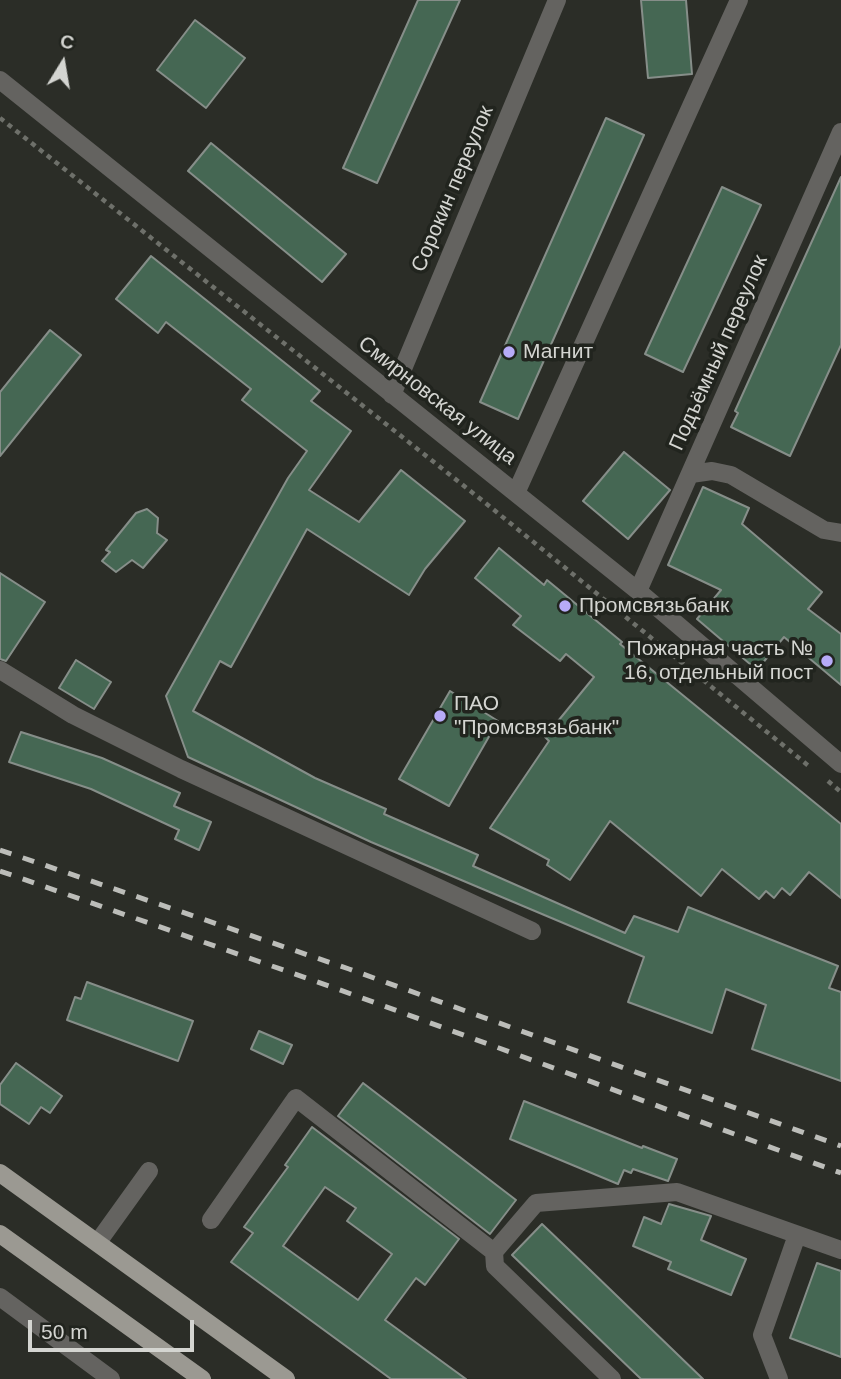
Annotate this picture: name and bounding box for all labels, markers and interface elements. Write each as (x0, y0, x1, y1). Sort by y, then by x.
north arrow (28, 28, 98, 98)
text: С (58, 30, 76, 54)
street label: Сорокин переулок (407, 102, 499, 276)
street label: Подъёмный переулок (665, 251, 773, 455)
street label: Смирновская улица (353, 331, 521, 471)
place label: Магнит (523, 339, 593, 365)
marker: Магнит (501, 344, 517, 360)
place label: Промсвязьбанк (579, 593, 729, 619)
marker: Промсвязьбанк (557, 598, 573, 614)
place label: Пожарная часть № 16, отдельный пост (624, 636, 813, 686)
marker: Пожарная часть № 16, отдельный пост (819, 653, 835, 669)
place label: ПАО "Промсвязьбанк" (454, 691, 619, 741)
marker: ПАО "Промсвязьбанк" (432, 708, 448, 724)
scale bar (32, 1306, 198, 1350)
text: 50 m (41, 1320, 88, 1343)

